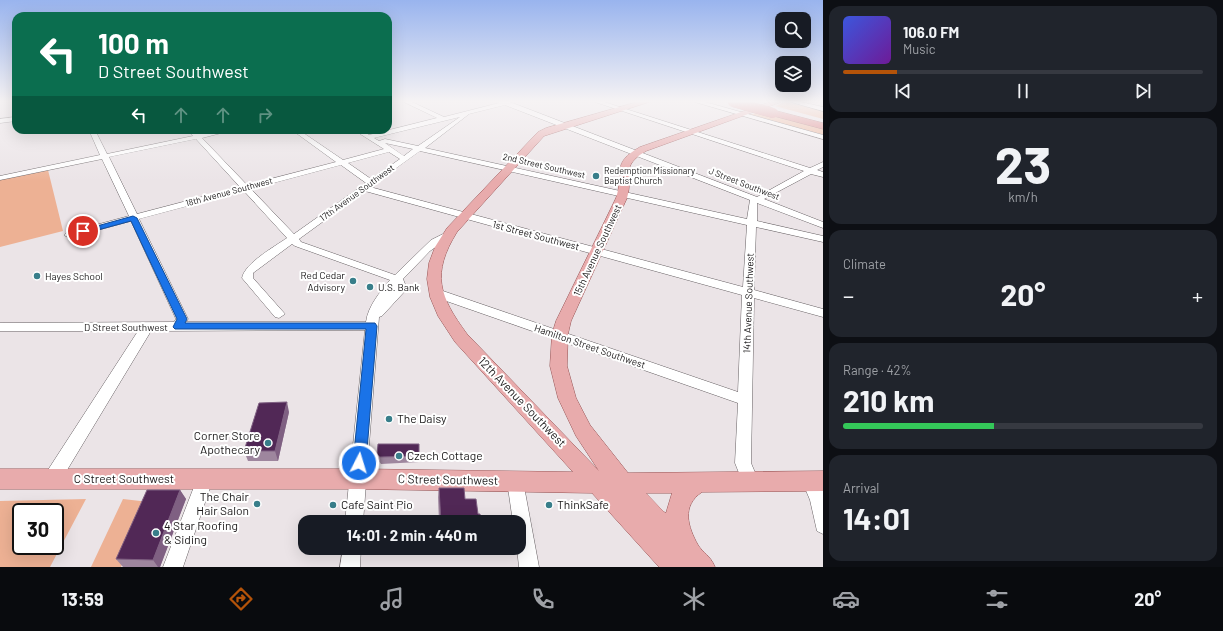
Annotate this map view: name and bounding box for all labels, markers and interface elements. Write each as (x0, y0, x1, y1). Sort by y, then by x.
map controls (775, 12, 811, 92)
button: search (775, 12, 811, 48)
text: 106.0 FM (903, 23, 959, 41)
text: 100 m (98, 26, 169, 60)
icon: left (32, 28, 84, 80)
text: Music (903, 41, 936, 57)
button: layers (775, 56, 811, 92)
text: D Street Southwest (98, 60, 249, 82)
icon: previous (892, 80, 914, 102)
icon: pause (1012, 80, 1034, 102)
icon: next (1132, 80, 1154, 102)
icon: left (128, 104, 150, 126)
icon: ahead (170, 104, 192, 126)
icon: ahead (212, 104, 234, 126)
icon: right (254, 104, 276, 126)
text: 23 (995, 132, 1051, 194)
street label: 2nd Street Southwest (502, 151, 586, 180)
street label: 17th Avenue Southwest (317, 162, 396, 223)
place label: Redemption Missionary Baptist Church (604, 165, 695, 186)
street label: J Street Southwest (707, 165, 781, 202)
marker: Redemption Missionary Baptist Church (591, 171, 601, 181)
street label: 18th Avenue Southwest (184, 175, 274, 208)
text: km/h (1008, 189, 1038, 205)
street label: 15th Avenue Southwest (570, 202, 624, 298)
pin (66, 214, 100, 248)
street label: 1st Street Southwest (491, 218, 581, 252)
icon: arrive (72, 220, 94, 242)
street label: 14th Avenue Southwest (740, 252, 756, 353)
text: Climate (843, 256, 886, 272)
place label: Red Cedar Advisory (301, 269, 345, 293)
place label: Hayes School (45, 270, 103, 282)
marker: Hayes School (32, 271, 42, 281)
marker: Red Cedar Advisory (348, 276, 358, 286)
text: 20° (1000, 276, 1046, 312)
place label: U.S. Bank (378, 281, 419, 293)
marker: U.S. Bank (365, 282, 375, 292)
text: − (843, 282, 854, 308)
text: + (1192, 282, 1203, 308)
street label: D Street Southwest (84, 321, 168, 333)
street label: Hamilton Street Southwest (533, 321, 647, 371)
street label: 12th Avenue Southwest (476, 353, 569, 449)
text: Range · 42% (843, 362, 912, 378)
text: 210 km (843, 382, 934, 418)
place label: The Daisy (397, 411, 447, 425)
marker: The Daisy (384, 414, 394, 424)
place label: Corner Store Apothecary (194, 428, 260, 456)
marker: Corner Store Apothecary (263, 438, 273, 448)
position arrow (338, 442, 380, 484)
place label: Czech Cottage (407, 448, 483, 462)
marker: Czech Cottage (394, 451, 404, 461)
street label: C Street Southwest (74, 471, 174, 485)
street label: C Street Southwest (398, 471, 498, 487)
text: Arrival (843, 480, 879, 496)
place label: The Chair Hair Salon (196, 489, 250, 517)
place label: Cafe Saint Pio (341, 497, 413, 511)
place label: ThinkSafe (557, 497, 609, 511)
marker: The Chair Hair Salon (252, 499, 262, 509)
marker: Cafe Saint Pio (328, 500, 338, 510)
marker: ThinkSafe (544, 500, 554, 510)
text: 14:01 (843, 500, 910, 536)
speed limit sign: 30 (12, 503, 64, 555)
place label: 4 Star Roofing & Siding (164, 518, 238, 546)
text: 14:01 · 2 min · 440 m (347, 526, 477, 544)
marker: 4 Star Roofing & Siding (151, 528, 161, 538)
icon: directions (227, 585, 255, 613)
icon: music (378, 585, 406, 613)
icon: phone (529, 585, 557, 613)
icon: climate (680, 585, 708, 613)
icon: car (832, 585, 860, 613)
icon: filters (983, 585, 1011, 613)
text: 13:59 (62, 588, 104, 610)
text: 20° (1134, 588, 1161, 610)

